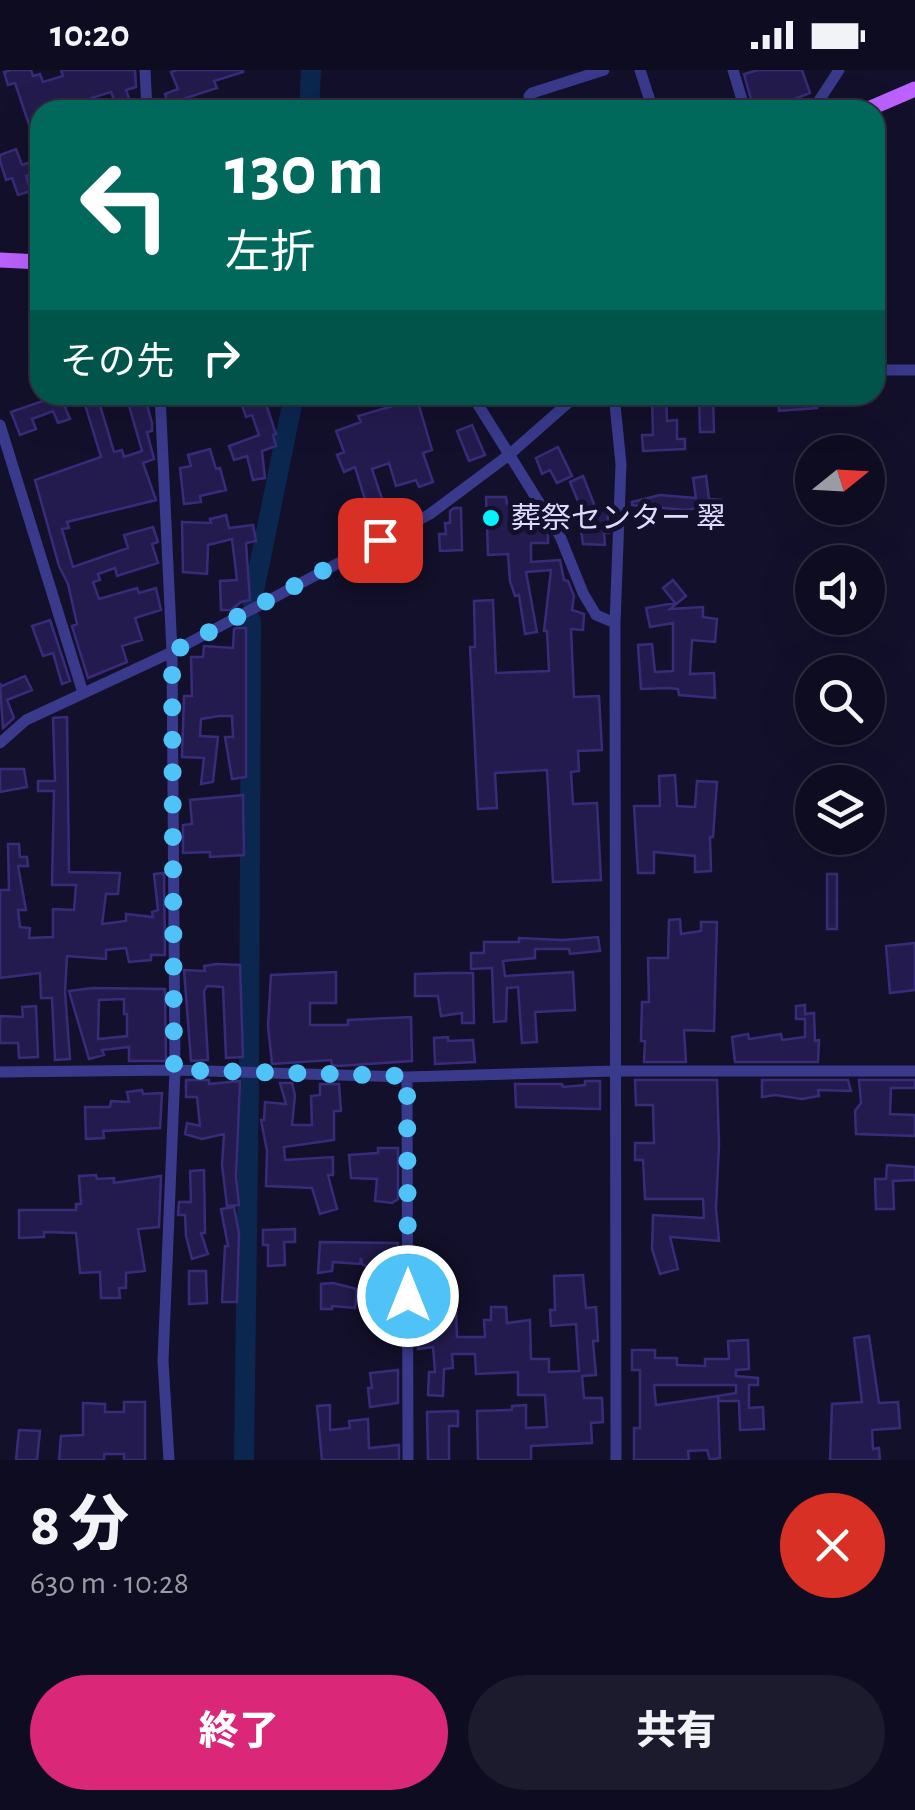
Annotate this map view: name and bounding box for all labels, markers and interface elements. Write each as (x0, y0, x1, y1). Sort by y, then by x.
text: 10:20 (50, 16, 130, 54)
text: 130 m (225, 137, 384, 207)
icon: left (60, 140, 190, 270)
text: 左折 (225, 231, 315, 276)
icon: right (194, 330, 249, 385)
text: その先 (60, 344, 174, 382)
north arrow (795, 435, 885, 525)
map controls (795, 435, 885, 855)
pin (338, 498, 423, 583)
place label: 葬祭センター 翠 (511, 502, 726, 534)
marker: 葬祭センター 翠 (480, 507, 502, 529)
icon: arrive (353, 513, 408, 568)
button: sound (795, 545, 885, 635)
button: search (795, 655, 885, 745)
button: layers (795, 765, 885, 855)
position arrow (356, 1244, 460, 1348)
button: close (780, 1493, 885, 1598)
text: 8 分 (30, 1496, 129, 1556)
text: 630 m · 10:28 (30, 1567, 189, 1599)
button: 終了 (30, 1675, 448, 1790)
button: 共有 (468, 1675, 885, 1790)

